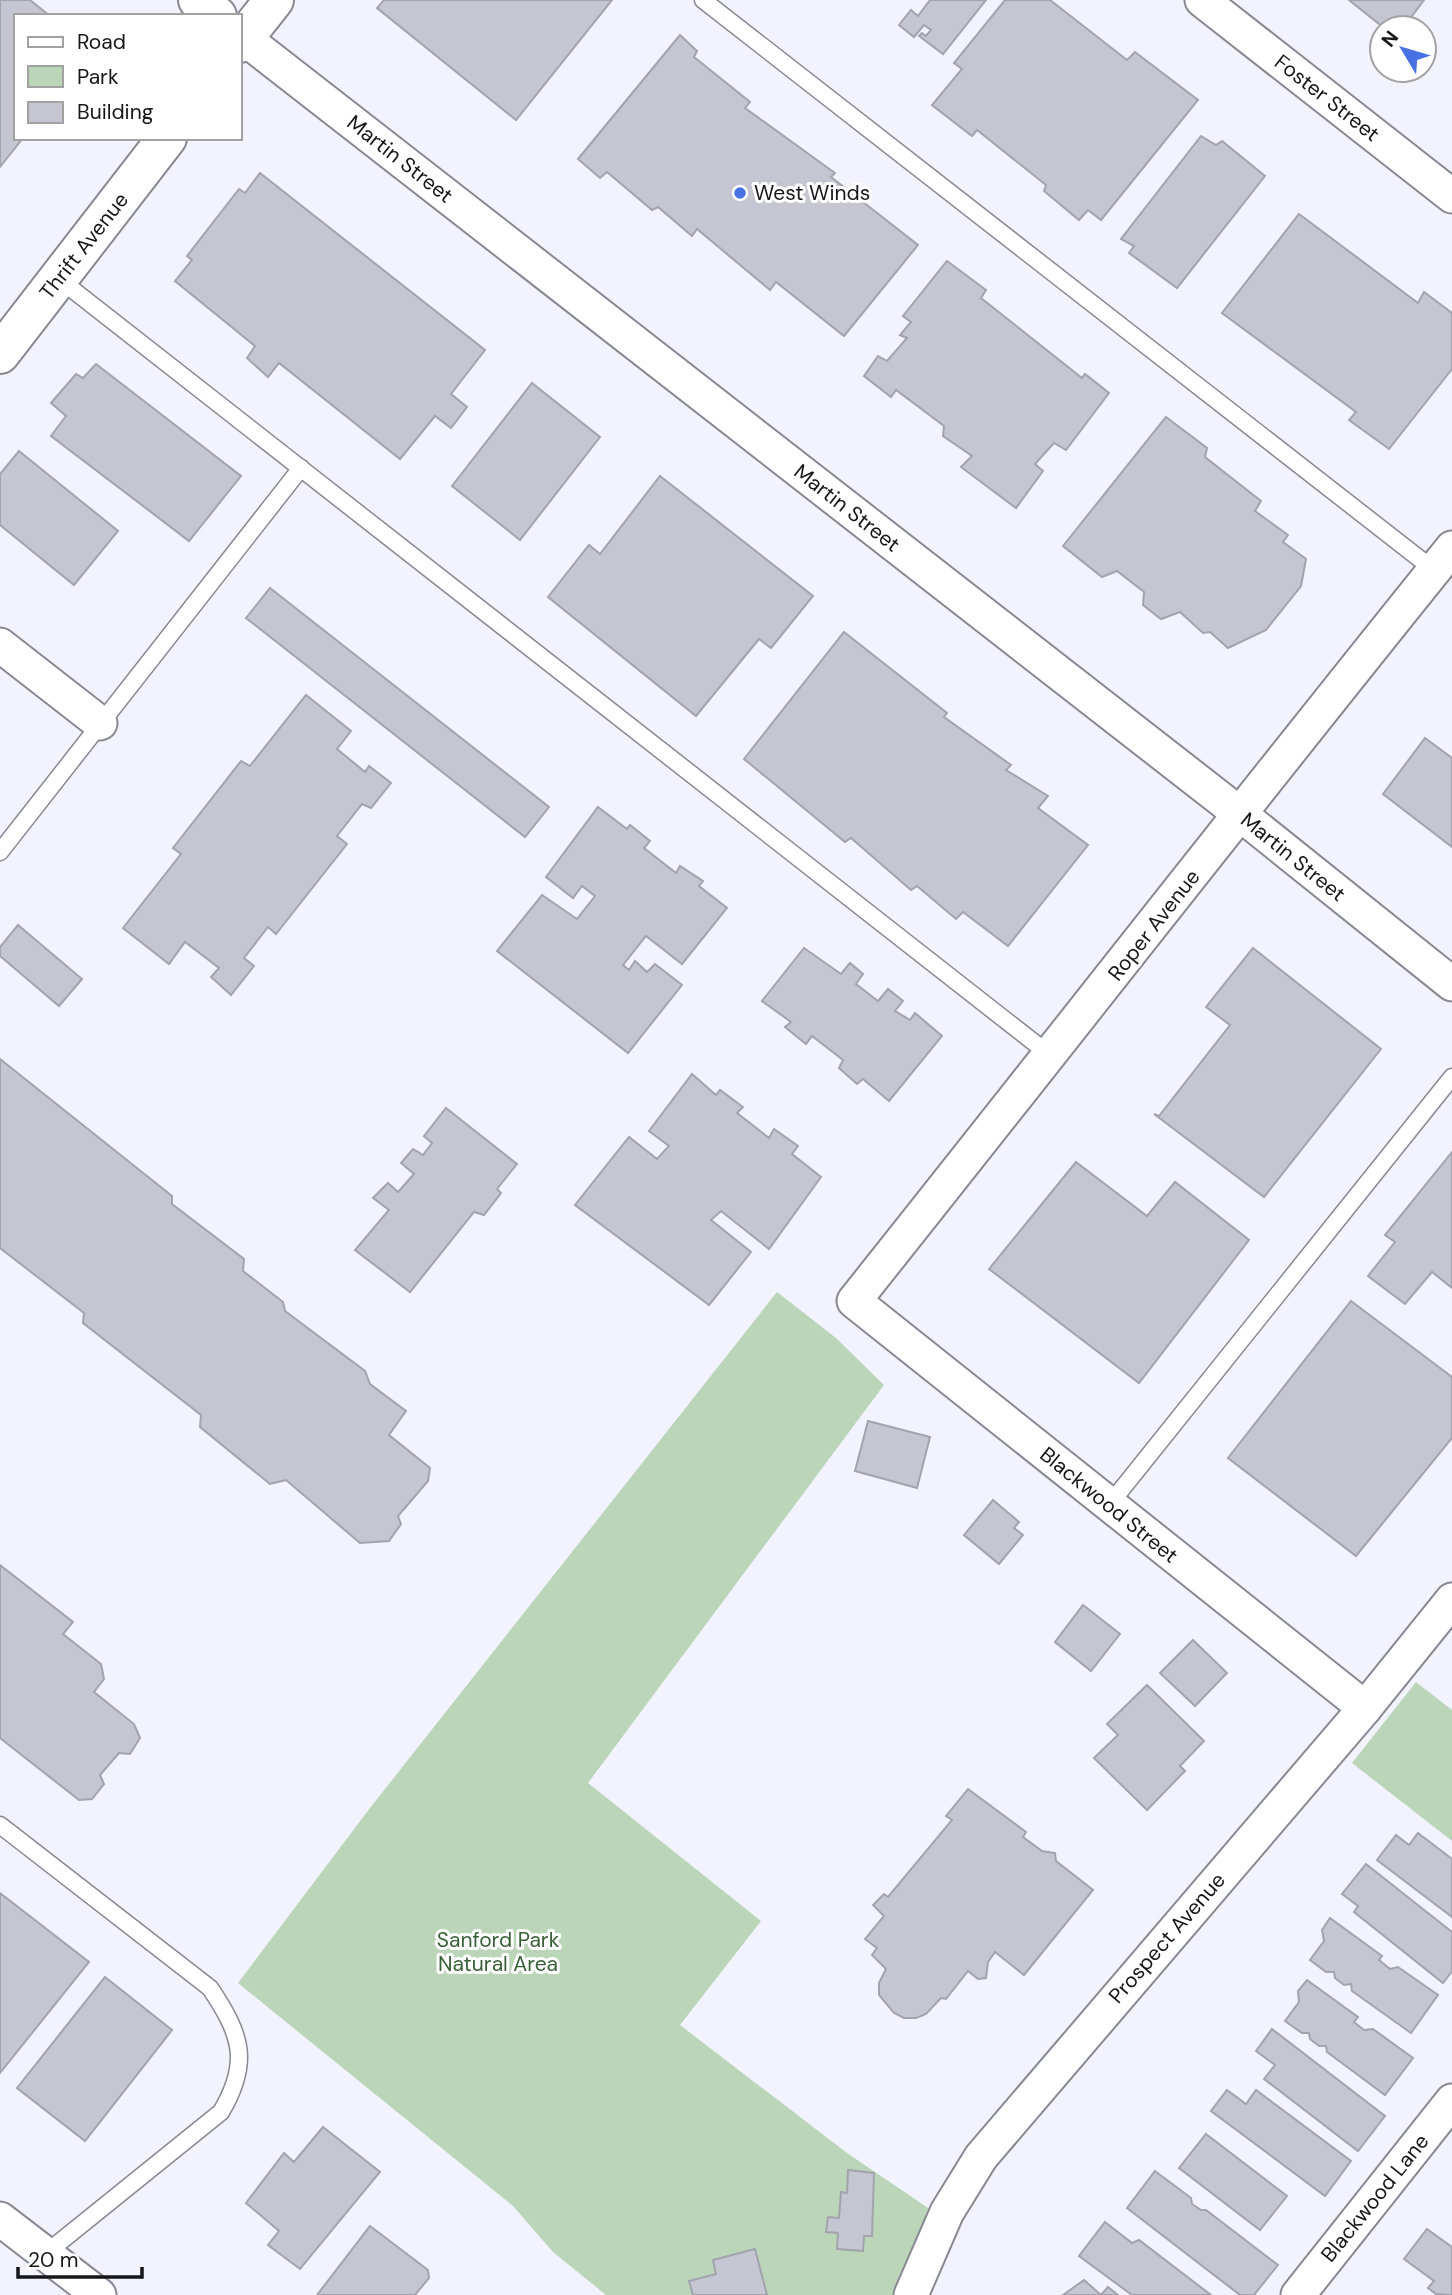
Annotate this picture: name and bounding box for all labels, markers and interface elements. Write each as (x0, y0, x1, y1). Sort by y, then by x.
legend (14, 14, 242, 140)
north arrow (1368, 14, 1438, 84)
text: N (1376, 26, 1404, 52)
text: Road (77, 28, 126, 56)
street label: Foster Street (1269, 48, 1385, 148)
text: Park (77, 63, 119, 91)
text: Building (77, 98, 154, 126)
street label: Martin Street (341, 109, 459, 209)
place label: West Winds (754, 179, 870, 207)
marker: West Winds (732, 185, 748, 201)
street label: Thrift Avenue (33, 187, 135, 305)
street label: Martin Street (788, 458, 906, 558)
street label: Martin Street (1235, 806, 1351, 908)
street label: Roper Avenue (1102, 863, 1206, 986)
street label: Blackwood Street (1034, 1441, 1184, 1569)
street label: Prospect Avenue (1102, 1867, 1232, 2009)
park label: Sanford Park Natural Area (437, 1926, 560, 1978)
street label: Blackwood Lane (1315, 2128, 1435, 2268)
scale bar (18, 2236, 142, 2280)
text: 20 m (28, 2246, 79, 2274)

